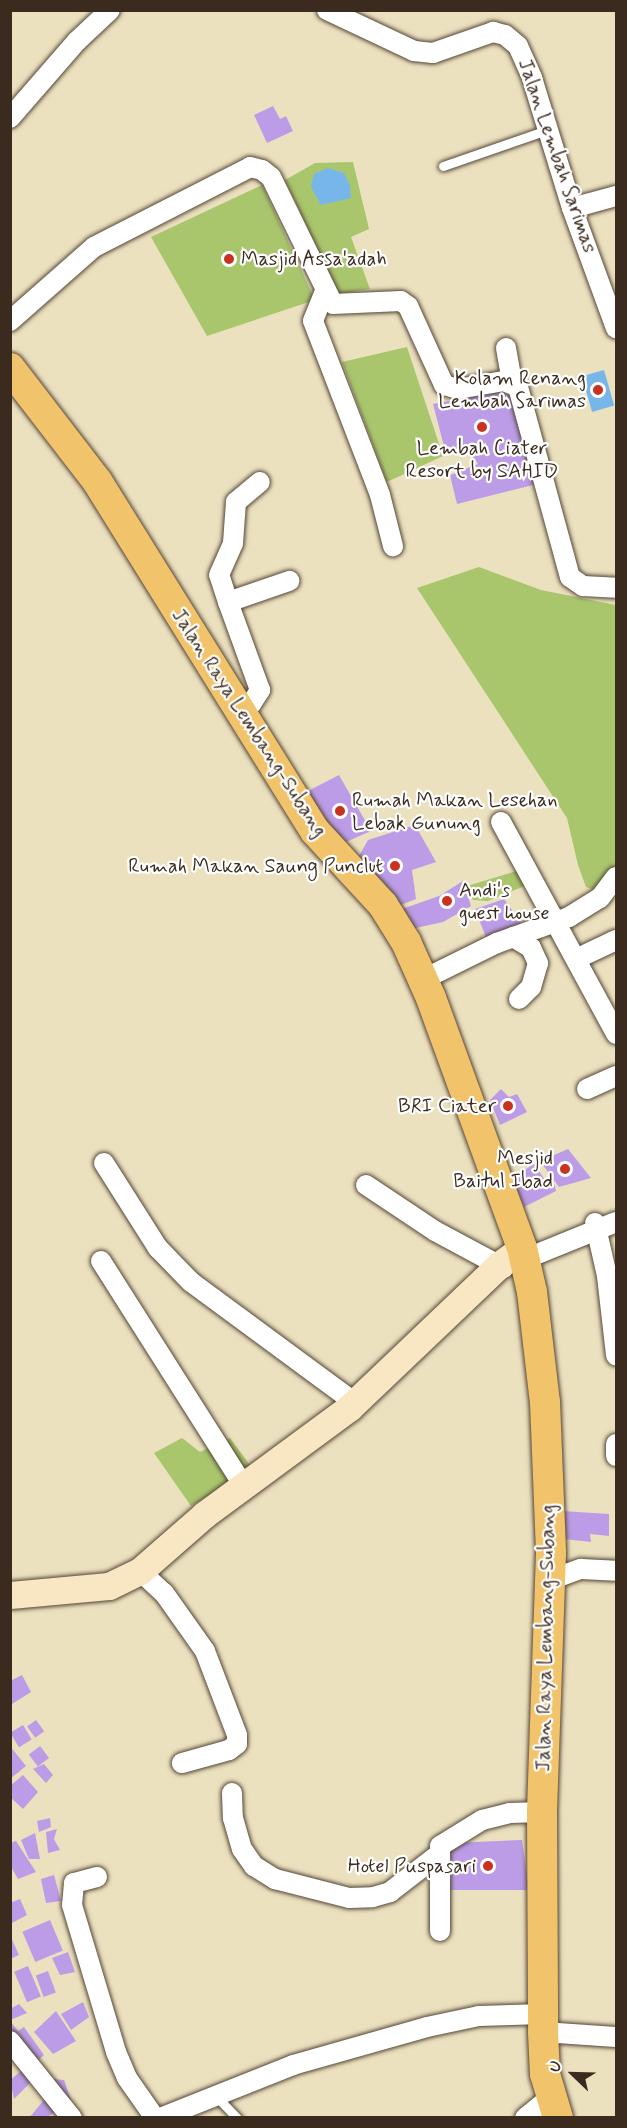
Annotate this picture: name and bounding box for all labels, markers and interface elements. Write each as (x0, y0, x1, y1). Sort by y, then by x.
street label: Jalan Lembah Sarimas (511, 52, 603, 260)
place label: Masjid Assa'adah (241, 247, 387, 271)
marker: Masjid Assa'adah (222, 252, 236, 266)
place label: Kolam Renang Lembah Sarimas (432, 366, 586, 413)
marker: Kolam Renang Lembah Sarimas (591, 383, 605, 397)
marker: Lembah Ciater Resort by SAHID (475, 420, 489, 434)
place label: Lembah Ciater Resort by SAHID (406, 436, 558, 483)
street label: Jalan Raya Lembang-Subang (168, 607, 330, 839)
place label: Rumah Makan Lesehan Lebak Gunung (352, 788, 557, 835)
marker: Rumah Makan Lesehan Lebak Gunung (333, 804, 347, 818)
place label: Rumah Makan Saung Punclut (134, 854, 383, 878)
marker: Rumah Makan Saung Punclut (388, 859, 402, 873)
place label: Andi's guest house (459, 878, 550, 925)
marker: Andi's guest house (440, 894, 454, 908)
place label: BRI Ciater (403, 1094, 496, 1118)
marker: BRI Ciater (501, 1099, 515, 1113)
place label: Mesjid Baitul Ibad (456, 1146, 553, 1193)
marker: Mesjid Baitul Ibad (558, 1162, 572, 1176)
street label: Jalan Raya Lembang-Subang (532, 1507, 560, 1769)
place label: Hotel Puspasari (349, 1854, 476, 1878)
marker: Hotel Puspasari (481, 1859, 495, 1873)
north arrow (543, 2044, 603, 2104)
text: U (544, 2058, 568, 2076)

